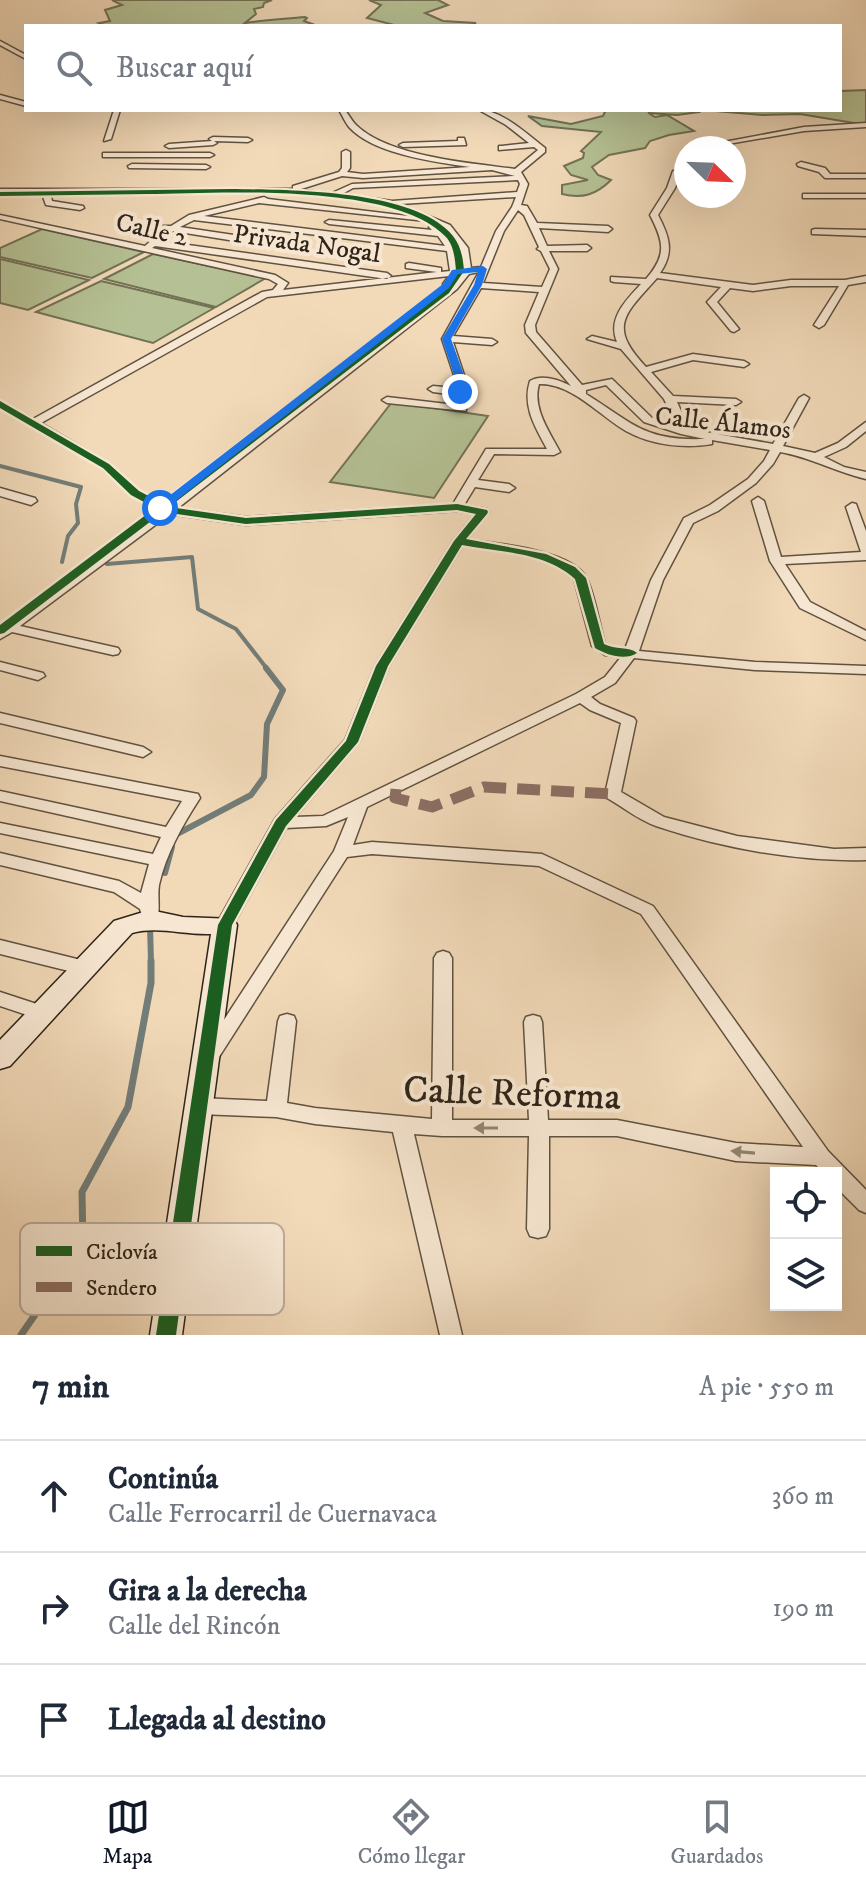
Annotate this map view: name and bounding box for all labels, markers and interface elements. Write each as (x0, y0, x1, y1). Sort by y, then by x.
search box (24, 24, 842, 112)
icon: search (52, 46, 96, 90)
text: Buscar aquí (116, 50, 253, 87)
north arrow (674, 136, 746, 208)
street label: Calle 2 (112, 206, 191, 255)
street label: Privada Nogal (231, 218, 383, 271)
route end (442, 374, 478, 410)
street label: Calle Álamos (653, 399, 792, 447)
route start (142, 490, 178, 526)
street label: Calle Reforma (402, 1066, 622, 1122)
one-way arrow (473, 1122, 498, 1134)
one-way arrow (731, 1146, 756, 1159)
map controls (770, 1167, 842, 1311)
button: locate (770, 1167, 842, 1239)
legend (20, 1223, 284, 1315)
text: Ciclovía (86, 1239, 158, 1266)
button: layers (770, 1239, 842, 1311)
text: Sendero (86, 1275, 157, 1302)
text: 7 min (32, 1366, 109, 1408)
text: A pie · 550 m (699, 1371, 834, 1404)
text: Continúa (108, 1461, 218, 1498)
icon: ahead (32, 1474, 76, 1518)
text: 360 m (772, 1480, 834, 1513)
text: Calle Ferrocarril de Cuernavaca (108, 1498, 437, 1531)
text: Gira a la derecha (108, 1573, 307, 1610)
icon: right (32, 1586, 76, 1630)
text: 190 m (772, 1592, 834, 1625)
text: Calle del Rincón (108, 1610, 280, 1643)
icon: arrive (32, 1698, 76, 1742)
text: Llegada al destino (108, 1702, 326, 1739)
tab: Mapa (103, 1795, 152, 1870)
tab: Cómo llegar (358, 1795, 465, 1870)
tab: Guardados (671, 1795, 763, 1870)

